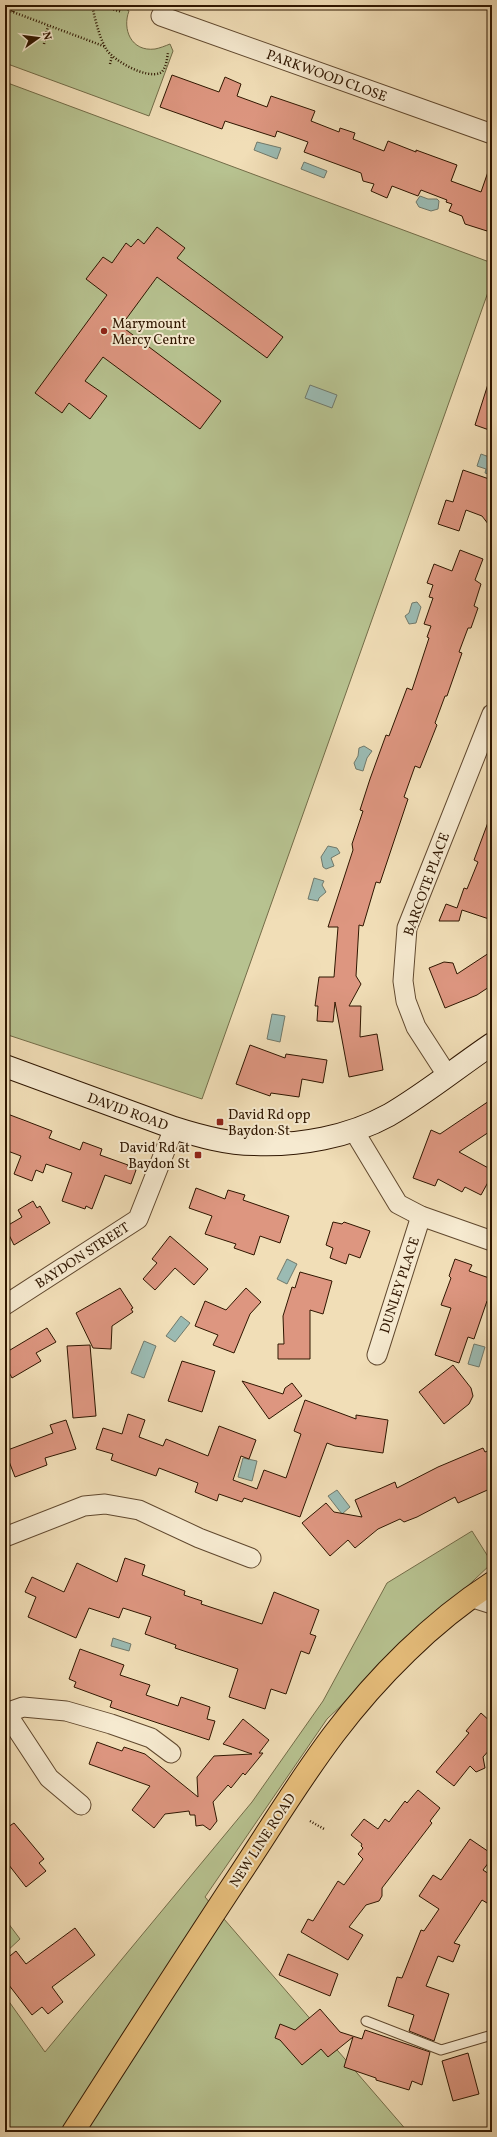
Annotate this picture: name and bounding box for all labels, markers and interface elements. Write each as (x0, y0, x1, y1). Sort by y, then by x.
north arrow (18, 18, 58, 58)
text: N (38, 30, 54, 42)
street label: PARKWOOD CLOSE (264, 46, 389, 107)
place label: Marymount Mercy Centre (112, 315, 195, 350)
marker: Marymount Mercy Centre (99, 326, 109, 336)
street label: BARCOTE PLACE (400, 830, 455, 939)
street label: DAVID ROAD (84, 1089, 171, 1136)
place label: David Rd opp Baydon St (228, 1106, 311, 1141)
marker: David Rd opp Baydon St (215, 1117, 225, 1127)
place label: David Rd at Baydon St (119, 1139, 190, 1174)
marker: David Rd at Baydon St (193, 1150, 203, 1160)
street label: BAYDON STREET (32, 1219, 134, 1294)
street label: DUNLEY PLACE (376, 1235, 425, 1336)
street label: NEW LINE ROAD (226, 1790, 301, 1892)

